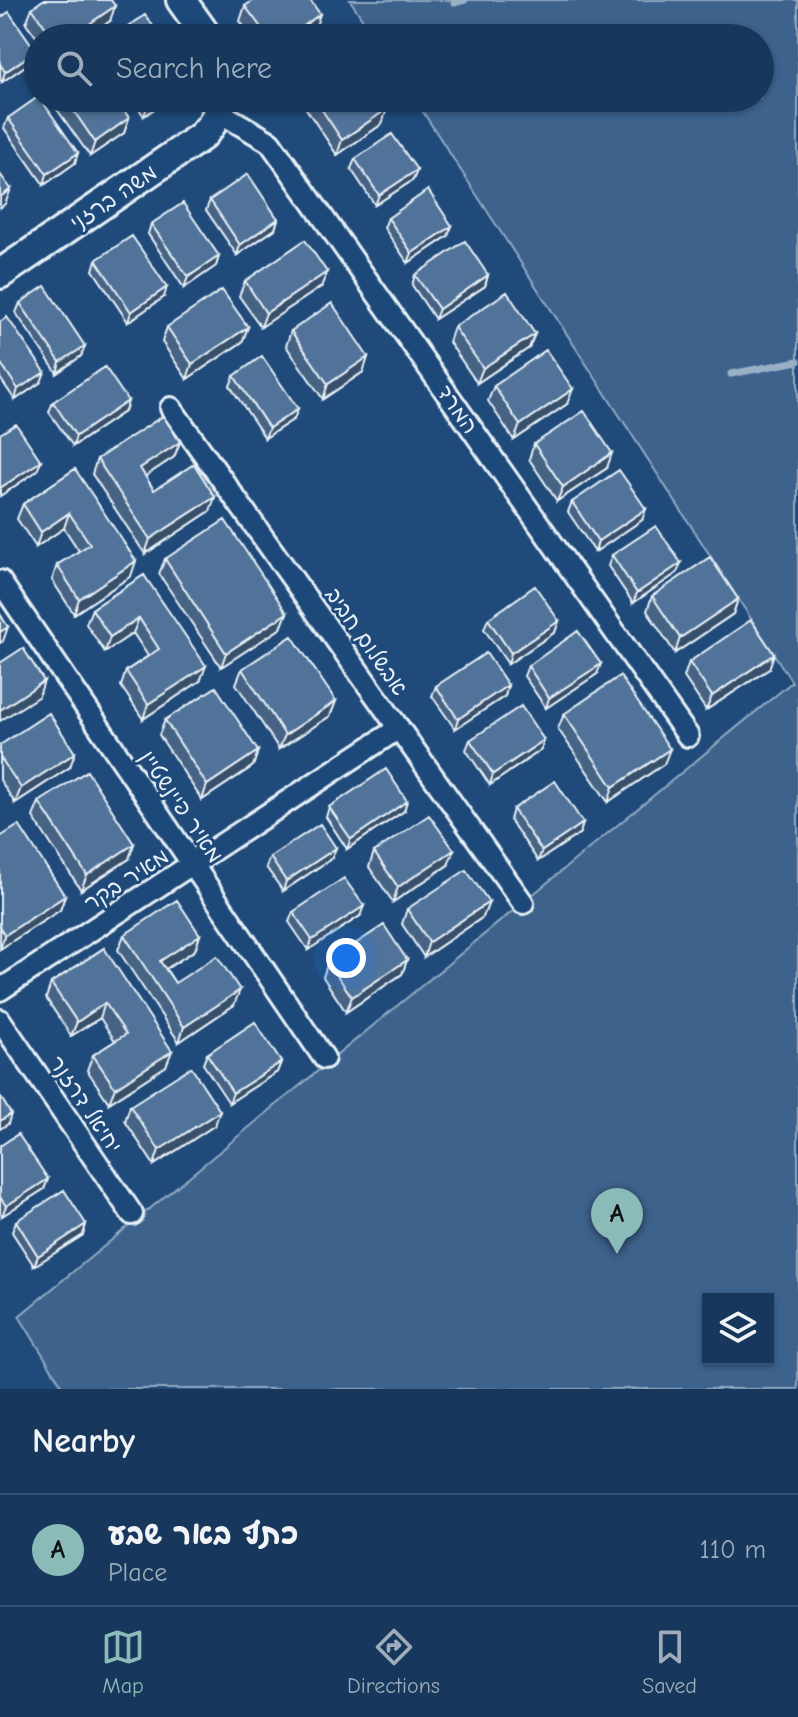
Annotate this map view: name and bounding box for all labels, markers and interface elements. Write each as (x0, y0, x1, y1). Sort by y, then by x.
search box (24, 24, 774, 112)
icon: search (52, 46, 96, 90)
text: Search here (116, 51, 272, 86)
street label: משה ברזני (65, 159, 162, 236)
street label: המרד (431, 380, 483, 439)
street label: אבשלום חביב (319, 583, 413, 701)
street label: מאיר פיינשטיין (134, 745, 228, 868)
street label: מאיר בקר (79, 843, 174, 917)
your location (326, 938, 366, 978)
street label: יחיאל דרזנר (43, 1051, 127, 1158)
pin: A (591, 1188, 643, 1254)
map controls (702, 1293, 774, 1365)
button: layers (702, 1293, 774, 1365)
text: Nearby (32, 1421, 135, 1461)
text: כתף באר שבע (108, 1517, 298, 1552)
text: A (51, 1535, 65, 1565)
text: 110 m (699, 1535, 766, 1565)
text: Place (108, 1558, 167, 1588)
tab: Map (101, 1625, 145, 1699)
tab: Directions (347, 1625, 440, 1699)
tab: Saved (642, 1625, 697, 1699)

